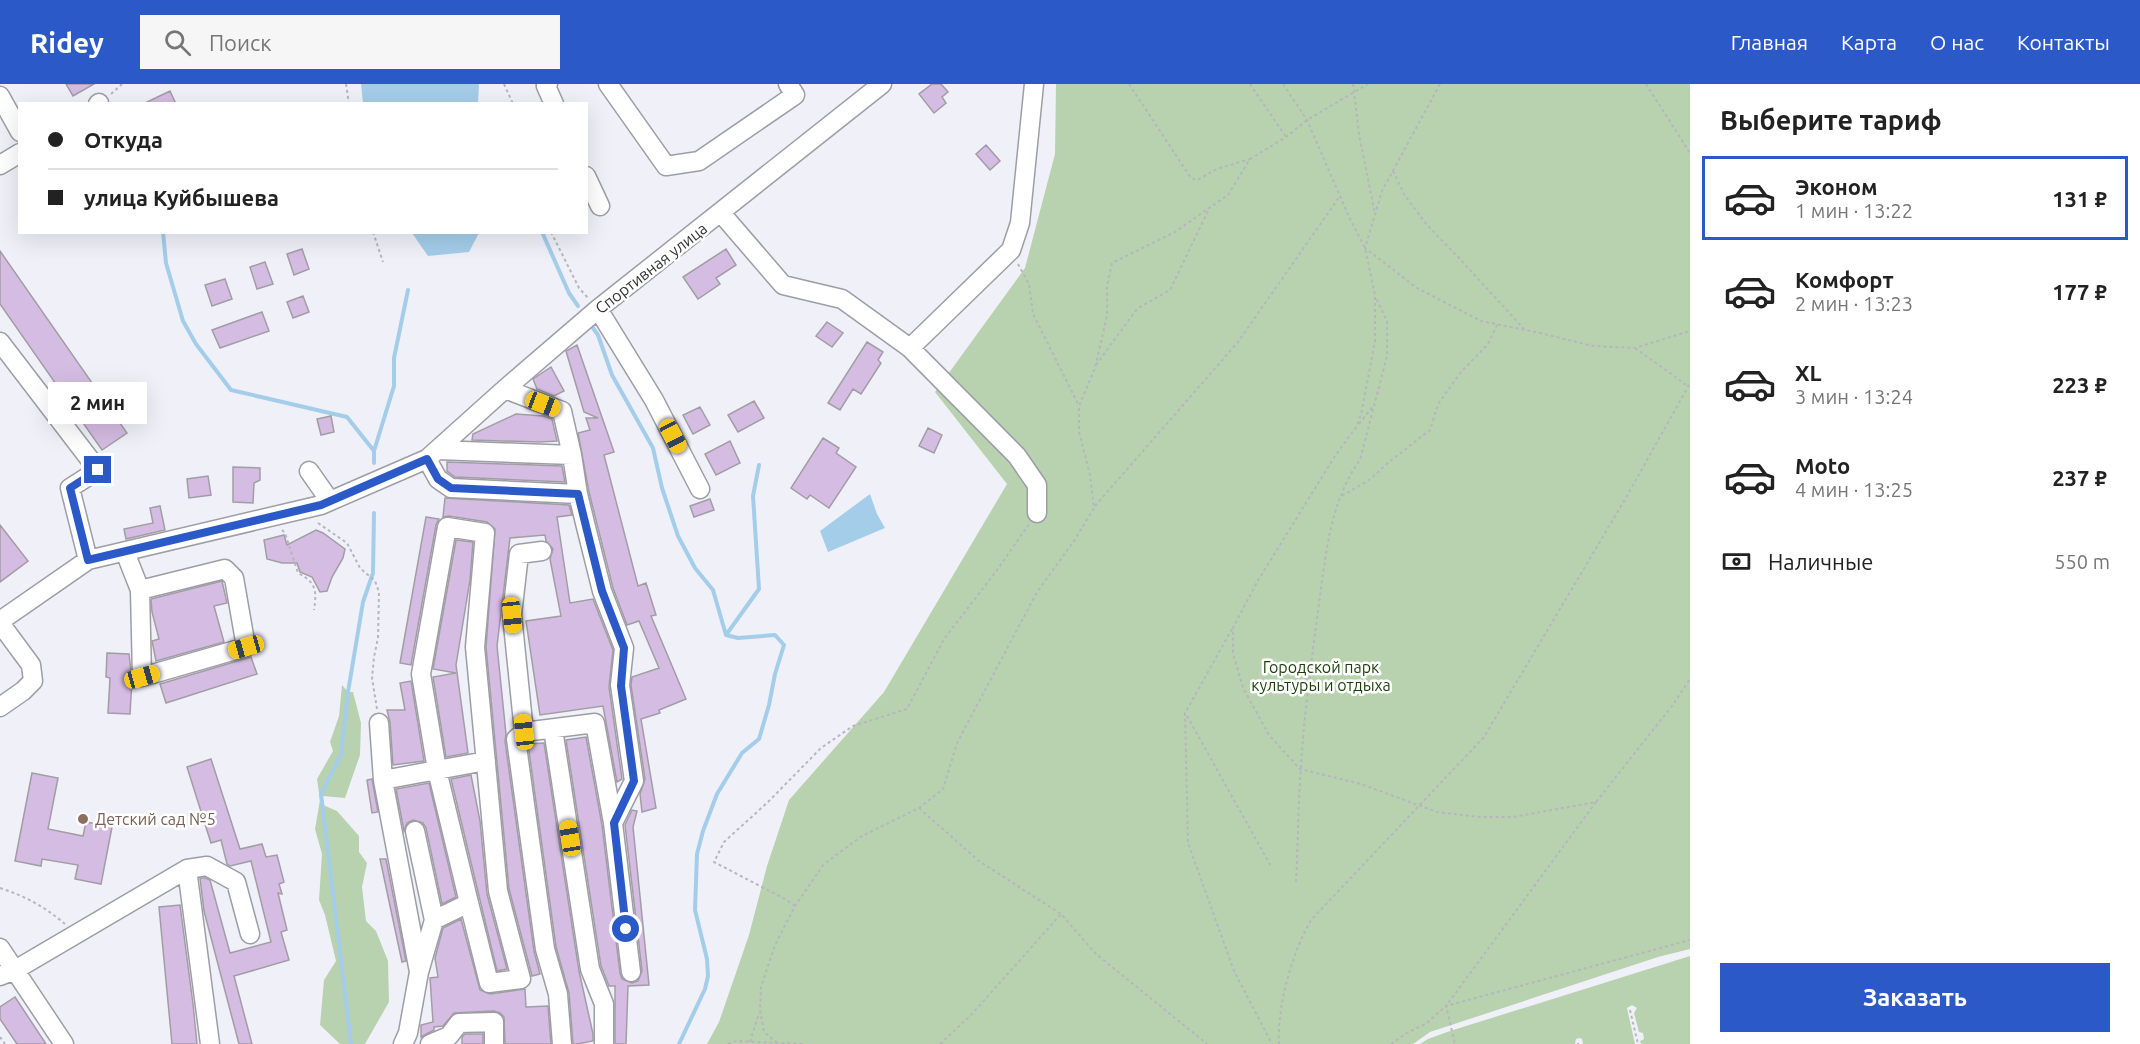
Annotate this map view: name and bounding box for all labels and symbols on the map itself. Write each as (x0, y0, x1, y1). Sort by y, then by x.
street label: Спортивная улица (592, 219, 710, 317)
callout: 2 мин (48, 383, 148, 425)
car (523, 389, 563, 419)
car (657, 416, 689, 456)
route end (84, 456, 111, 483)
car (501, 596, 523, 634)
car (226, 633, 266, 661)
park label: Городской парк культуры и отдыха (1251, 658, 1391, 694)
car (122, 663, 162, 691)
car (513, 713, 535, 751)
place label: Детский сад №5 (95, 810, 216, 828)
marker: Детский сад №5 (76, 812, 90, 826)
car (558, 819, 582, 857)
route start (612, 915, 639, 942)

